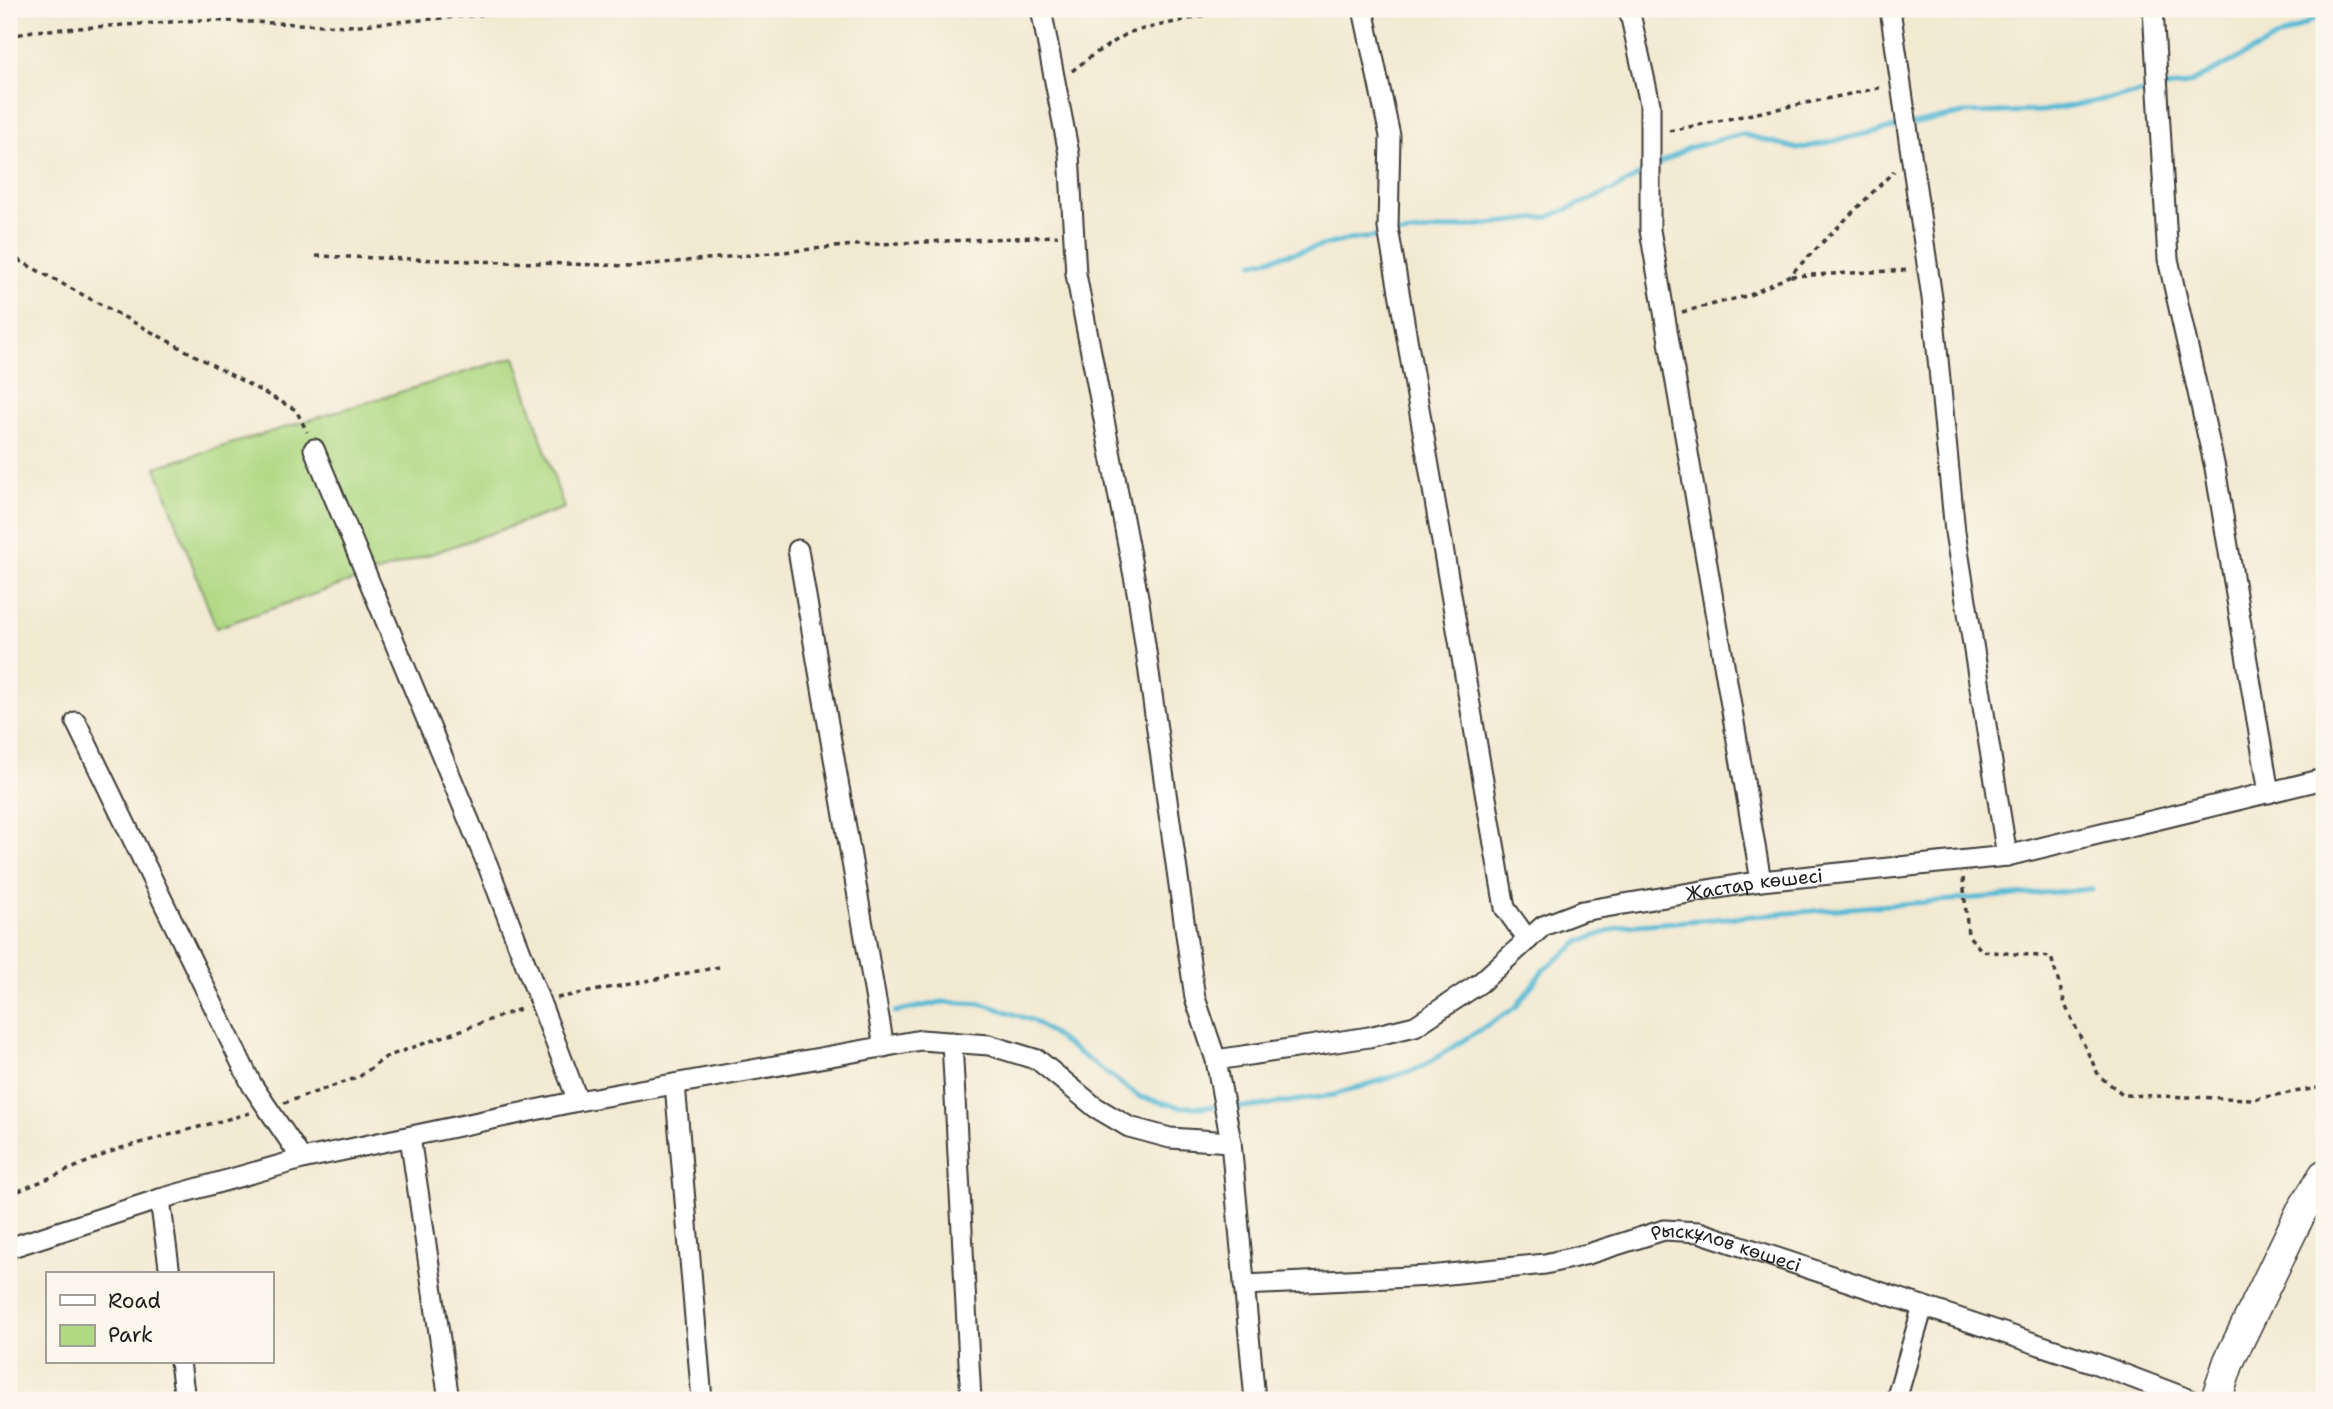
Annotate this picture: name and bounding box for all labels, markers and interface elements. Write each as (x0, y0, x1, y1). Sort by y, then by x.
street label: Жастар көшесі (1684, 863, 1824, 906)
street label: Рыскұлов көшесі (1648, 1218, 1804, 1278)
legend (46, 1272, 273, 1364)
text: Road (108, 1287, 161, 1315)
text: Park (108, 1321, 153, 1349)

